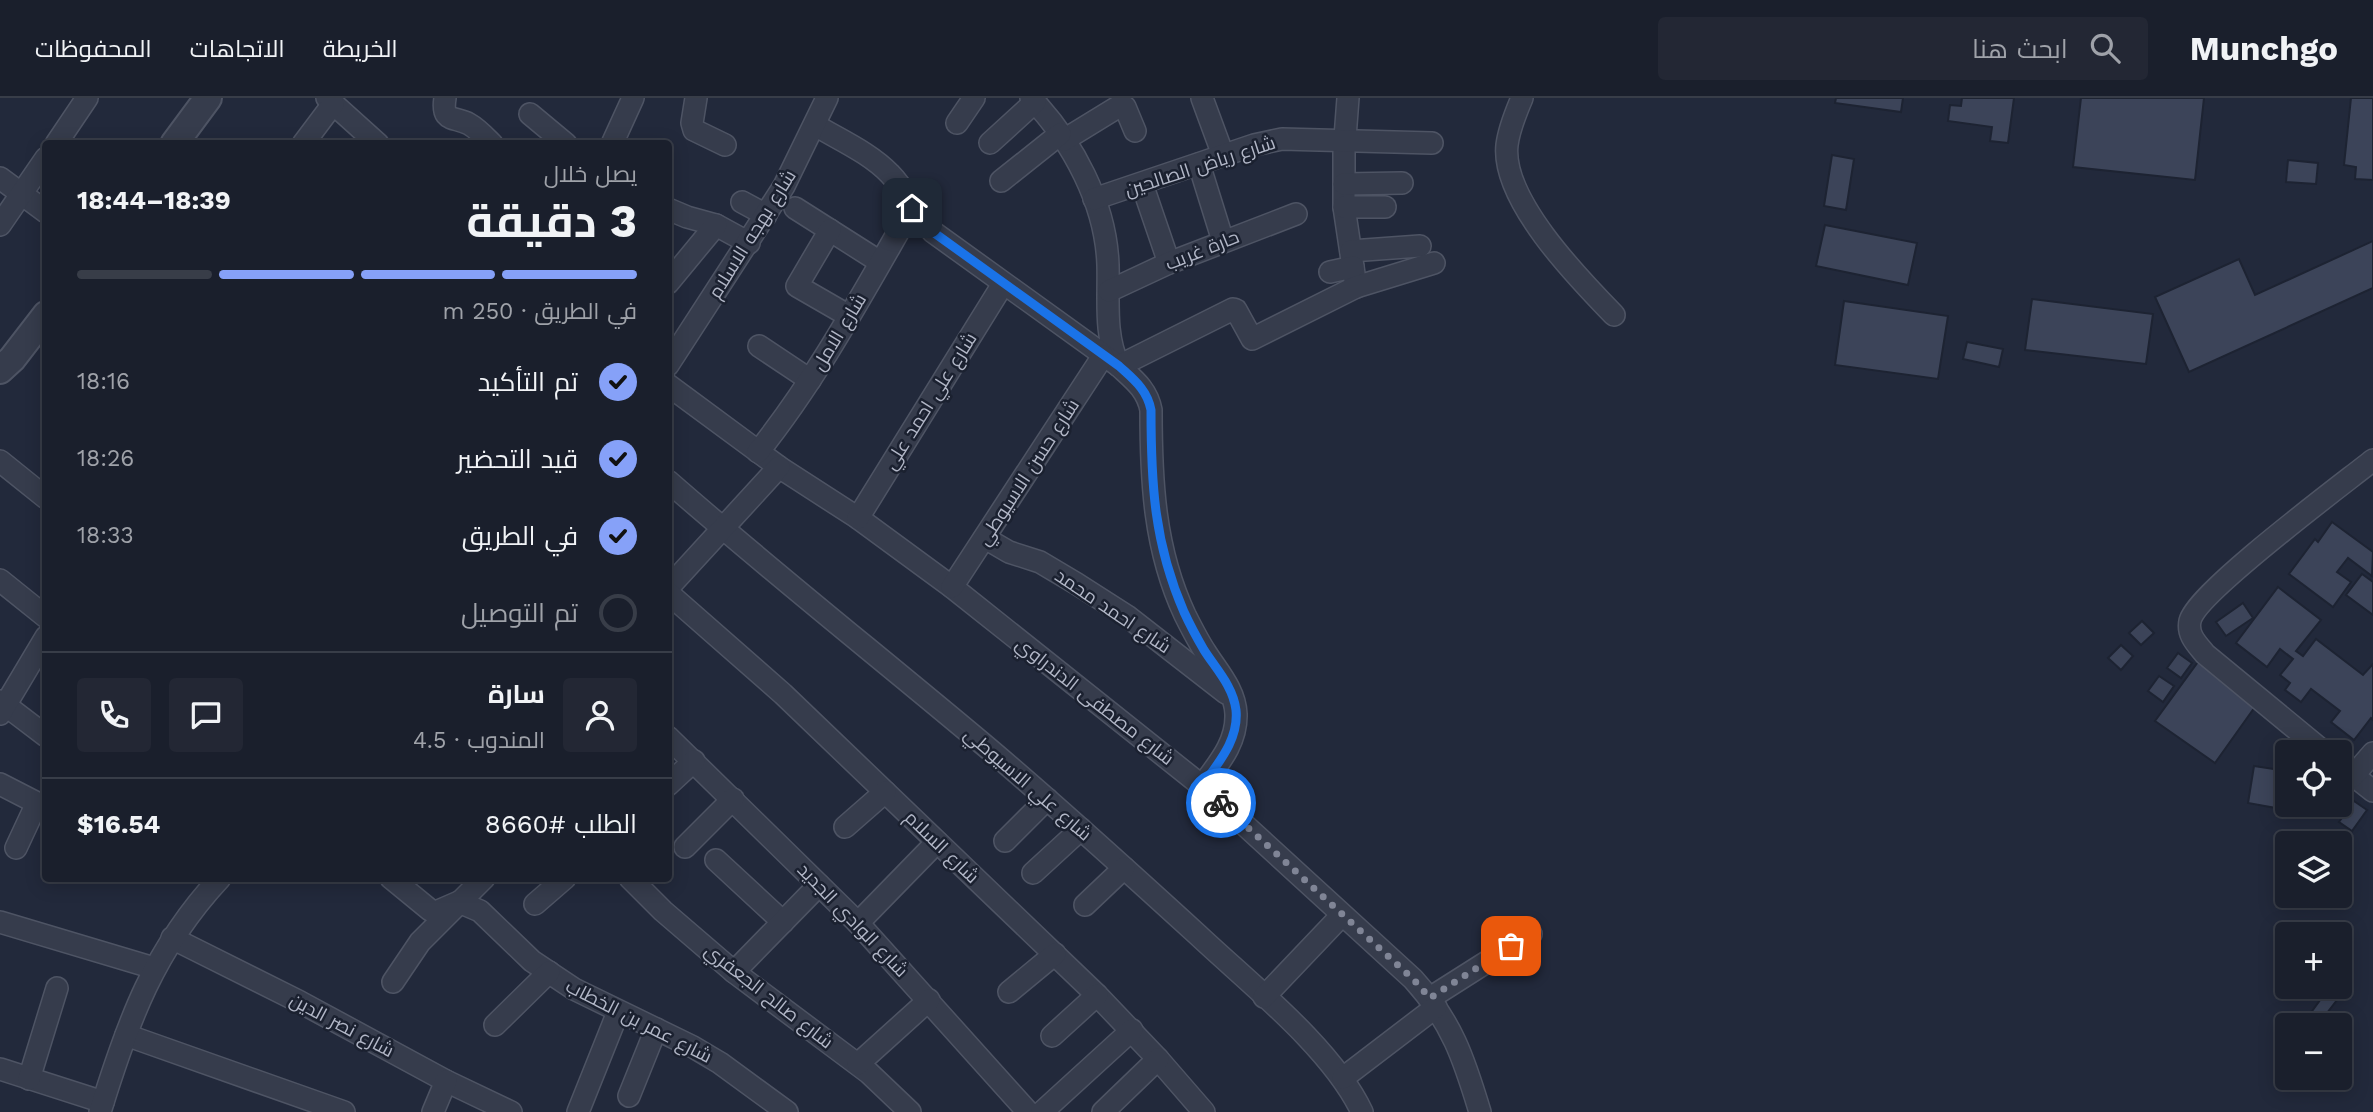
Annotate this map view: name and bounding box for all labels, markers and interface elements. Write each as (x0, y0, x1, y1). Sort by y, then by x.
search box (1658, 17, 2148, 80)
icon: search (2086, 29, 2124, 67)
text: Munchgo (2190, 29, 2338, 68)
text: ابحث هنا (1972, 34, 2068, 64)
text: المحفوظات (35, 35, 152, 63)
text: الاتجاهات (190, 35, 285, 63)
text: الخريطة (323, 35, 398, 63)
street label: شارع رياض الصالحين (1122, 131, 1279, 203)
text: يصل خلال (544, 161, 637, 188)
street label: شارع بهجه الاسلام (703, 165, 803, 304)
pin (882, 178, 942, 238)
text: 18:39–18:44 (77, 185, 231, 215)
icon: home (893, 189, 931, 227)
text: 3 دقيقة (467, 194, 637, 248)
street label: حارة غريب (1162, 225, 1242, 275)
street label: شارع الامل (807, 289, 873, 376)
text: في الطريق · 250 m (442, 298, 637, 325)
street label: شارع علي احمد علي (879, 328, 984, 475)
icon: check (599, 363, 637, 401)
text: تم التأكيد (478, 367, 578, 397)
text: 18:16 (77, 368, 130, 395)
street label: شارع حسن الاسيوطي (972, 394, 1086, 551)
icon: check (599, 440, 637, 478)
text: قيد التحضير (457, 444, 578, 474)
text: 18:26 (77, 445, 134, 472)
icon: check (599, 517, 637, 555)
text: في الطريق (462, 521, 578, 551)
text: 18:33 (77, 522, 134, 549)
street label: شارع احمد محمد (1049, 564, 1175, 660)
text: تم التوصيل (461, 598, 578, 628)
street label: شارع مصطفى الدندراوي (1009, 632, 1179, 772)
button: phone (77, 678, 151, 752)
button: chat (169, 678, 243, 752)
button: person (563, 678, 637, 752)
text: سارة (488, 679, 545, 709)
street label: شارع علي الاسيوطي (958, 722, 1097, 848)
text: المندوب · 4.5 (413, 727, 545, 754)
map controls (2275, 740, 2352, 1090)
button: locate (2275, 740, 2352, 817)
courier (1186, 768, 1256, 838)
icon: bike (1202, 784, 1240, 822)
street label: شارع السلام (899, 806, 984, 890)
text: $16.54 (77, 809, 160, 839)
text: الطلب #8660 (485, 809, 637, 839)
button: layers (2275, 831, 2352, 908)
street label: شارع الوادي الجديد (791, 858, 913, 984)
pin (1481, 916, 1541, 976)
button: + (2275, 922, 2352, 999)
icon: bag (1492, 927, 1530, 965)
street label: شارع صالح الجعفري (698, 939, 838, 1056)
street label: شارع عمر بن الخطاب (561, 974, 716, 1070)
street label: شارع نصر الدين (285, 988, 398, 1064)
button: − (2275, 1013, 2352, 1090)

